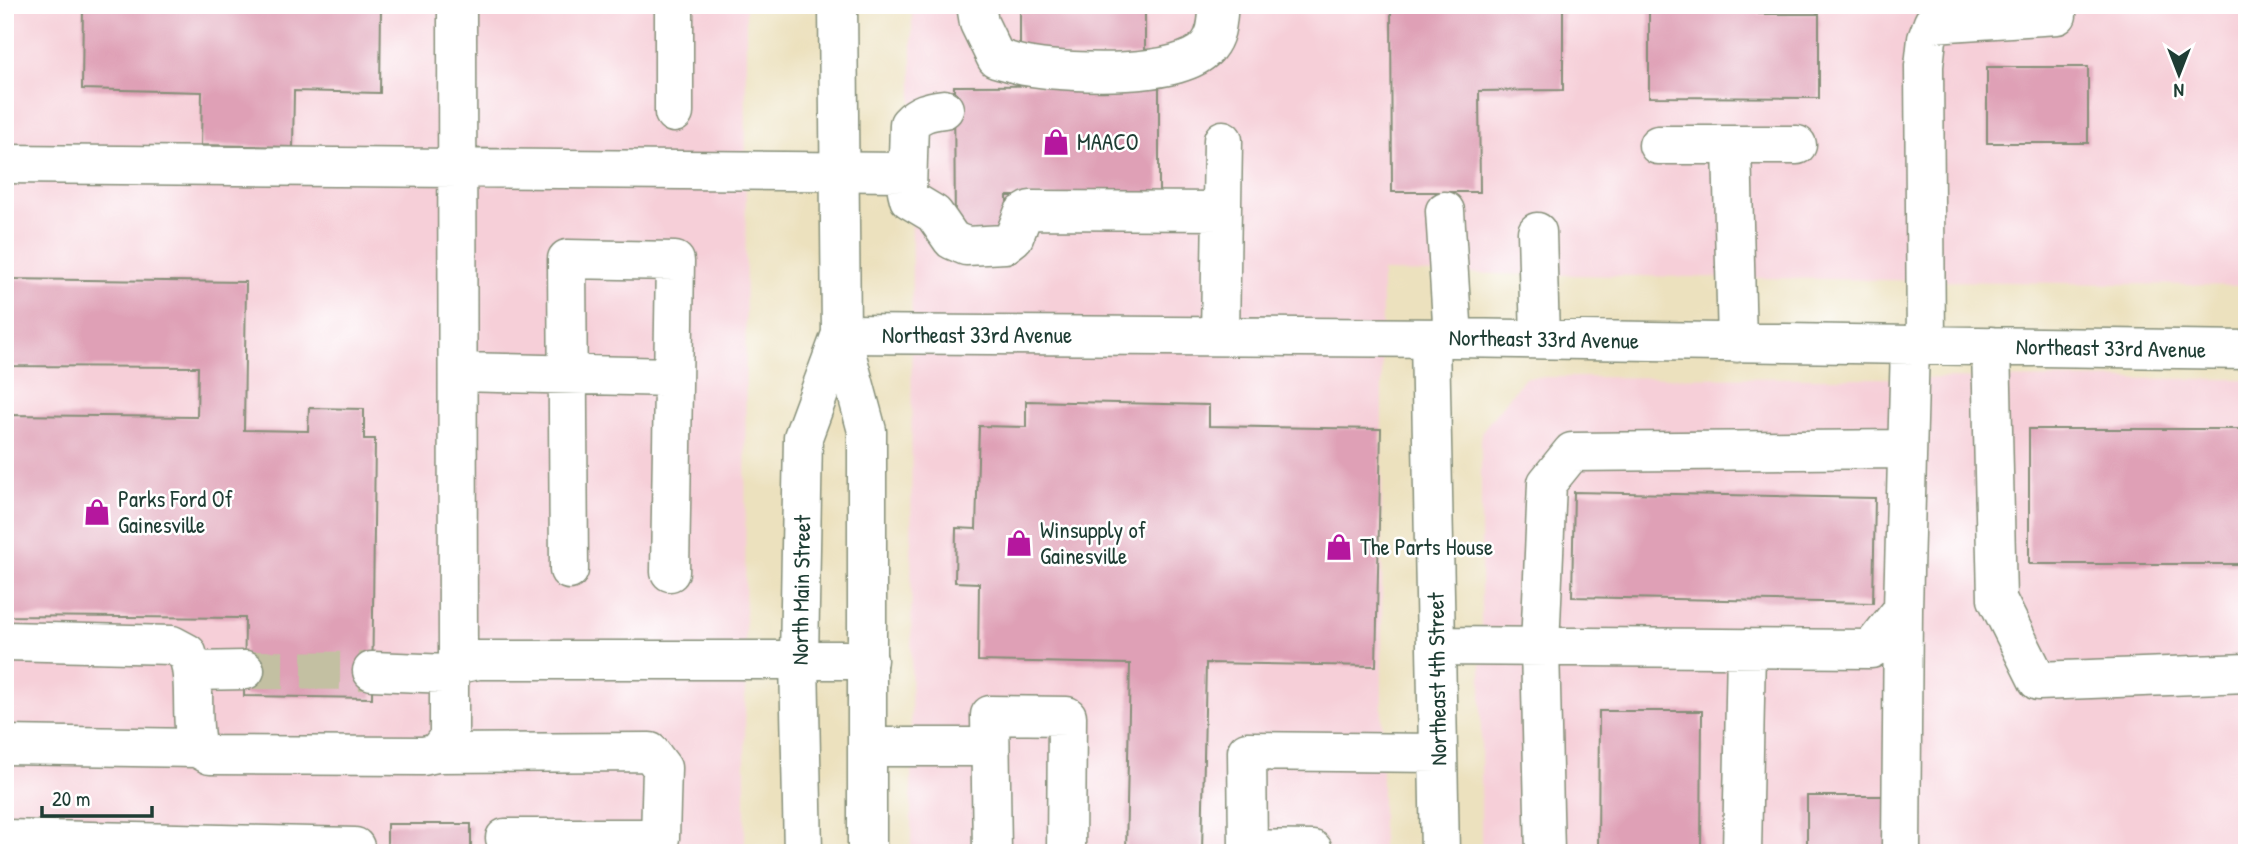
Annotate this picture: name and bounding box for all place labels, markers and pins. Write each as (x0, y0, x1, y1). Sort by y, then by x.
place label: MAACO (1077, 126, 1139, 157)
shop icon: MAACO (1041, 127, 1071, 157)
place label: Parks Ford Of Gainesville (118, 483, 233, 540)
shop icon: Parks Ford Of Gainesville (82, 497, 112, 527)
place label: Winsupply of Gainesville (1040, 514, 1147, 571)
shop icon: Winsupply of Gainesville (1004, 528, 1034, 558)
place label: The Parts House (1360, 531, 1493, 562)
shop icon: The Parts House (1324, 532, 1354, 562)

